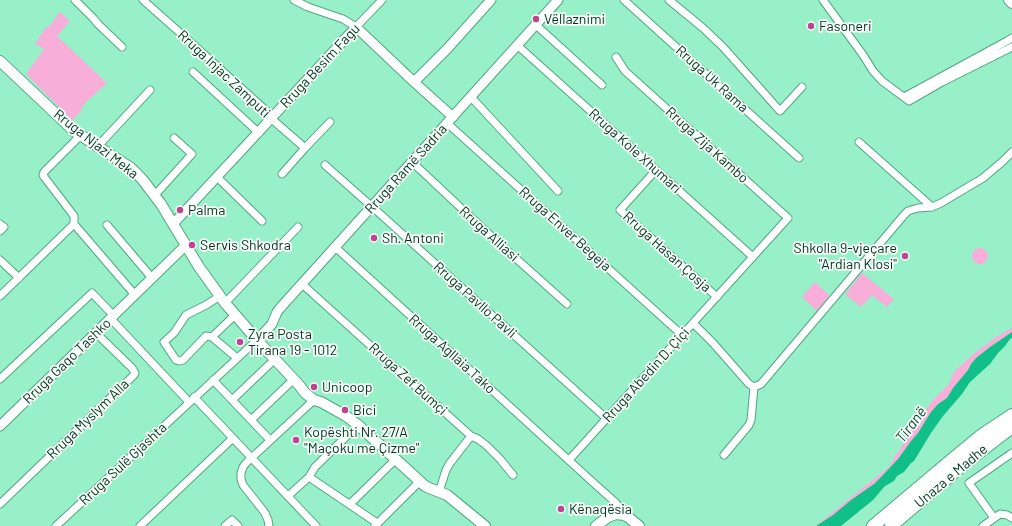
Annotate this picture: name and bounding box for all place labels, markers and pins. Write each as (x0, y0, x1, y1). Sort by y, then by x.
place label: Vëllaznimi (544, 11, 605, 27)
marker: Vëllaznimi (531, 14, 541, 24)
place label: Fasoneri (819, 18, 872, 34)
marker: Fasoneri (806, 21, 816, 31)
place label: Palma (188, 202, 225, 218)
marker: Palma (175, 205, 185, 215)
place label: Sh. Antoni (382, 230, 444, 246)
marker: Sh. Antoni (369, 233, 379, 243)
place label: Servis Shkodra (200, 237, 291, 253)
marker: Servis Shkodra (187, 240, 197, 250)
place label: Shkolla 9-vjeçare "Ardian Klosi" (794, 240, 897, 272)
marker: Shkolla 9-vjeçare "Ardian Klosi" (900, 251, 910, 261)
place label: Zyra Posta Tirana 19 - 1012 (248, 326, 337, 358)
marker: Zyra Posta Tirana 19 - 1012 (235, 337, 245, 347)
place label: Unicoop (322, 379, 372, 395)
marker: Unicoop (309, 382, 319, 392)
place label: Bici (353, 402, 376, 418)
marker: Bici (340, 405, 350, 415)
place label: Kopështi Nr. 27/A "Maçoku me Çizme" (304, 424, 419, 456)
marker: Kopështi Nr. 27/A "Maçoku me Çizme" (291, 435, 301, 445)
place label: Kënaqësia (569, 501, 632, 517)
marker: Kënaqësia (556, 504, 566, 514)

